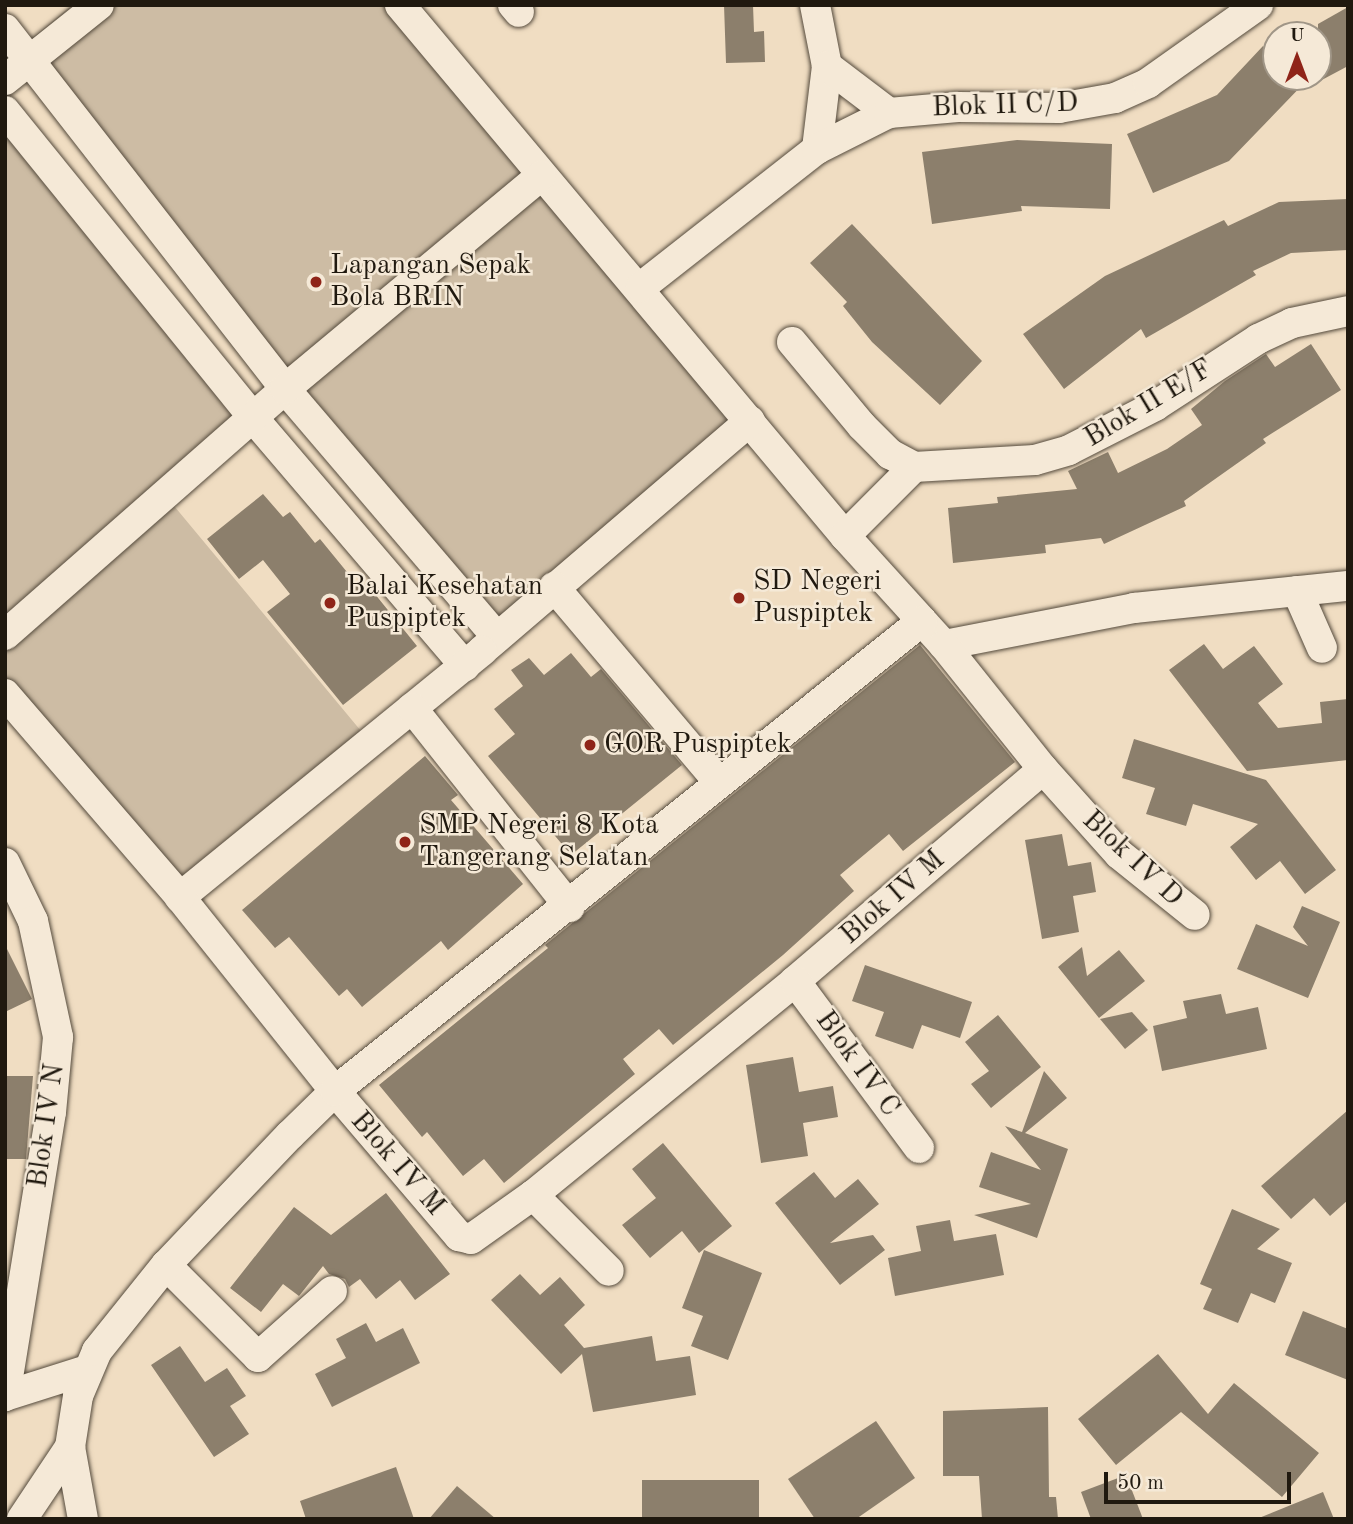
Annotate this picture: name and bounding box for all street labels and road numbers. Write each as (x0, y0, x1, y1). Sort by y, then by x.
street label: Blok II C/D (931, 87, 1079, 125)
street label: Blok II E/F (1079, 353, 1219, 455)
street label: Blok IV D (1075, 804, 1189, 914)
street label: Blok IV M (834, 844, 952, 952)
street label: Blok IV C (807, 1005, 907, 1123)
street label: Blok IV N (22, 1062, 72, 1190)
street label: Blok IV M (343, 1105, 451, 1223)

